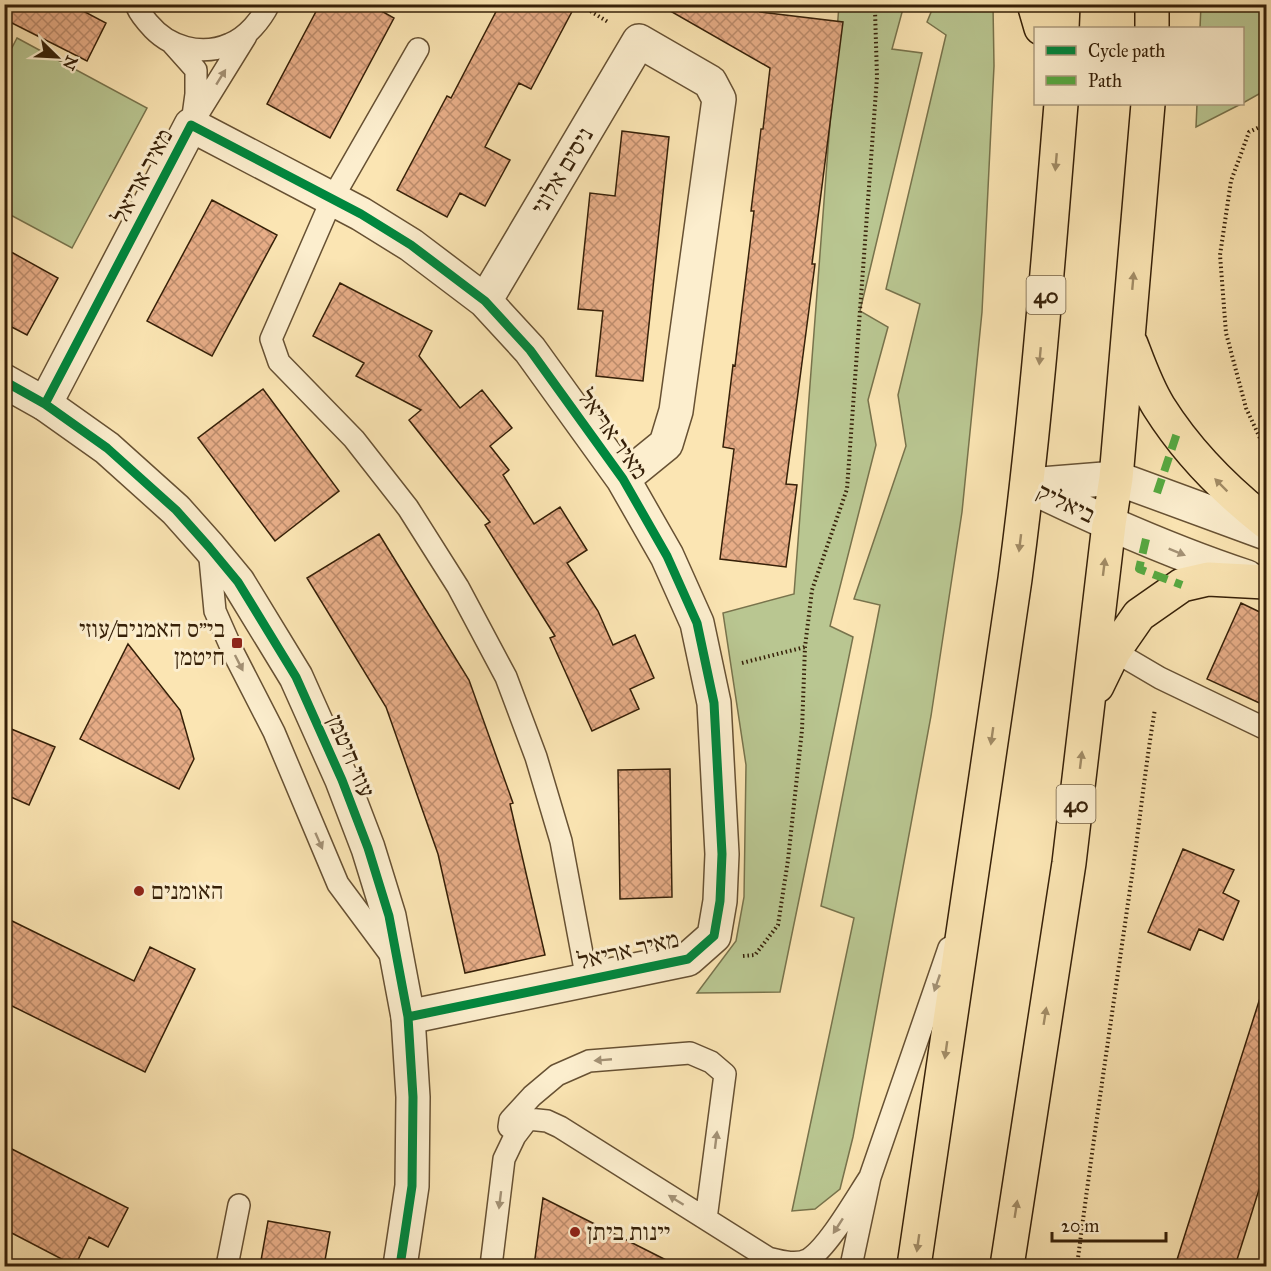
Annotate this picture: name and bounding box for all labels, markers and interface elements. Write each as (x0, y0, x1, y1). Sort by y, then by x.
north arrow (27, 27, 87, 87)
legend (1034, 27, 1244, 105)
text: Cycle path (1088, 40, 1165, 62)
text: N (59, 53, 82, 73)
one-way arrow (215, 69, 226, 85)
text: Path (1088, 70, 1122, 92)
street label: ניסים אלוני (524, 122, 600, 220)
street label: מאיר אריאל (104, 123, 180, 229)
one-way arrow (1051, 152, 1061, 171)
one-way arrow (1129, 272, 1138, 291)
road number: 40 (1026, 276, 1066, 314)
one-way arrow (1035, 347, 1045, 366)
street label: מאיר אריאל (571, 383, 655, 485)
street label: ביאליק (1032, 476, 1100, 530)
one-way arrow (1215, 478, 1229, 492)
one-way arrow (1015, 534, 1025, 553)
one-way arrow (1168, 548, 1186, 557)
one-way arrow (1099, 557, 1109, 576)
place label: בי״ס האמנים/עוזי חיטמן (79, 614, 225, 672)
marker: בי״ס האמנים/עוזי חיטמן (230, 636, 244, 650)
one-way arrow (234, 655, 244, 672)
street label: עוזי חיטמן (320, 710, 382, 802)
one-way arrow (988, 727, 997, 746)
one-way arrow (1076, 751, 1086, 770)
road number: 40 (1056, 785, 1096, 823)
one-way arrow (314, 832, 324, 850)
place label: האומנים (151, 876, 223, 906)
marker: האומנים (132, 884, 146, 898)
street label: מאיר אריאל (574, 924, 682, 976)
one-way arrow (932, 974, 942, 992)
one-way arrow (1041, 1006, 1050, 1025)
one-way arrow (942, 1041, 951, 1060)
one-way arrow (593, 1055, 612, 1065)
one-way arrow (711, 1130, 721, 1149)
one-way arrow (496, 1190, 505, 1209)
one-way arrow (668, 1195, 684, 1206)
one-way arrow (1012, 1199, 1021, 1218)
scale bar (1052, 1205, 1166, 1243)
text: 20 m (1061, 1215, 1099, 1237)
place label: יינות ביתן (587, 1217, 670, 1247)
one-way arrow (832, 1217, 843, 1234)
marker: יינות ביתן (568, 1225, 582, 1239)
one-way arrow (913, 1233, 922, 1252)

